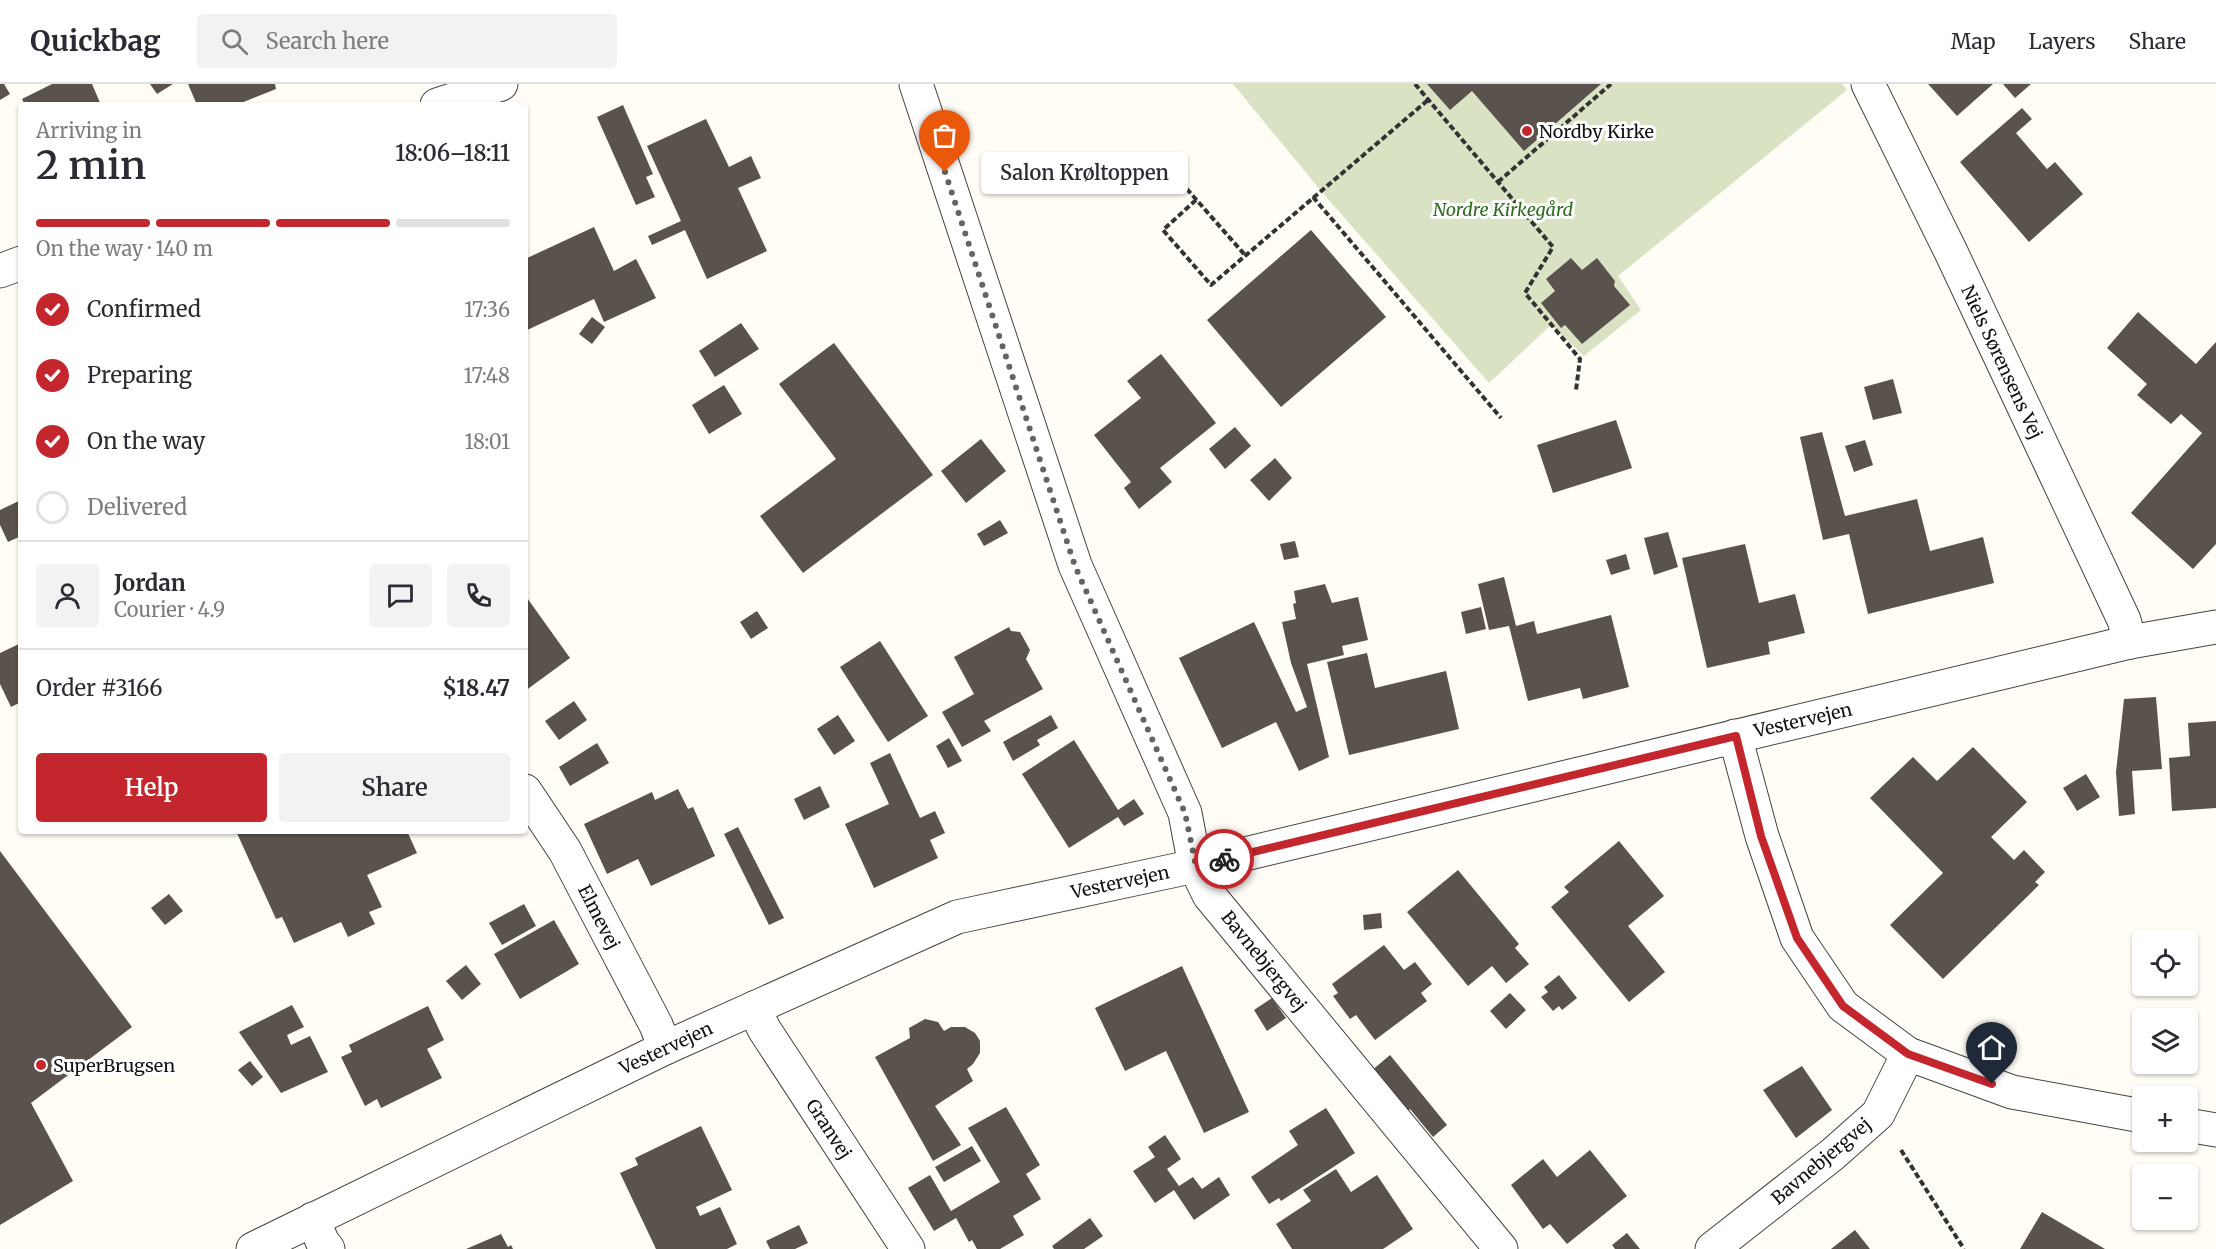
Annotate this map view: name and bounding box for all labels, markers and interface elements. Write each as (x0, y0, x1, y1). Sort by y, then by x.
search box (197, 14, 617, 68)
text: Quickbag (30, 23, 161, 59)
icon: search (218, 25, 251, 58)
text: Search here (266, 27, 389, 55)
text: Map (1951, 28, 1996, 55)
text: Layers (2029, 28, 2096, 55)
text: Share (2129, 28, 2186, 55)
pin (919, 110, 970, 172)
text: Arriving in (36, 118, 142, 143)
icon: bag (928, 119, 961, 152)
place label: Nordby Kirke (1539, 120, 1654, 143)
marker: Nordby Kirke (1520, 124, 1534, 138)
text: 18:06–18:11 (395, 139, 510, 167)
text: 2 min (36, 141, 146, 190)
callout: Salon Krøltoppen (981, 151, 1188, 193)
text: Salon Krøltoppen (1000, 160, 1169, 185)
park label: Nordre Kirkegård (1433, 198, 1574, 221)
text: On the way · 140 m (36, 236, 213, 261)
street label: Niels Sørensens Vej (1956, 281, 2048, 443)
icon: check (36, 293, 69, 326)
text: Confirmed (87, 295, 201, 323)
text: 17:36 (464, 297, 510, 322)
icon: check (36, 359, 69, 392)
text: Preparing (87, 361, 192, 389)
text: 17:48 (464, 363, 510, 388)
icon: check (36, 425, 69, 458)
text: On the way (87, 427, 205, 455)
text: 18:01 (464, 429, 510, 454)
text: Delivered (87, 493, 187, 521)
button: person (36, 564, 99, 627)
button: chat (369, 564, 432, 627)
button: phone (447, 564, 510, 627)
text: Jordan (114, 569, 186, 597)
text: Courier · 4.9 (114, 597, 225, 622)
text: Order #3166 (36, 674, 163, 702)
text: $18.47 (442, 674, 510, 702)
street label: Vestervejen (1751, 698, 1854, 743)
button: Help (36, 753, 267, 822)
button: Share (279, 753, 510, 822)
courier (1194, 829, 1254, 889)
icon: bike (1208, 843, 1241, 876)
street label: Vestervejen (1068, 860, 1171, 904)
street label: Elmevej (573, 881, 625, 953)
street label: Bavnebjergvej (1216, 906, 1312, 1016)
map controls (2132, 930, 2198, 1230)
button: locate (2132, 930, 2198, 996)
button: layers (2132, 1008, 2198, 1074)
street label: Vestervejen (615, 1016, 716, 1080)
pin (1966, 1022, 2017, 1084)
icon: home (1975, 1031, 2008, 1064)
place label: SuperBrugsen (53, 1054, 175, 1077)
marker: SuperBrugsen (34, 1058, 48, 1072)
button: + (2132, 1086, 2198, 1152)
street label: Granvej (801, 1095, 857, 1163)
street label: Bavnebjergvej (1766, 1113, 1876, 1209)
button: − (2132, 1164, 2198, 1230)

